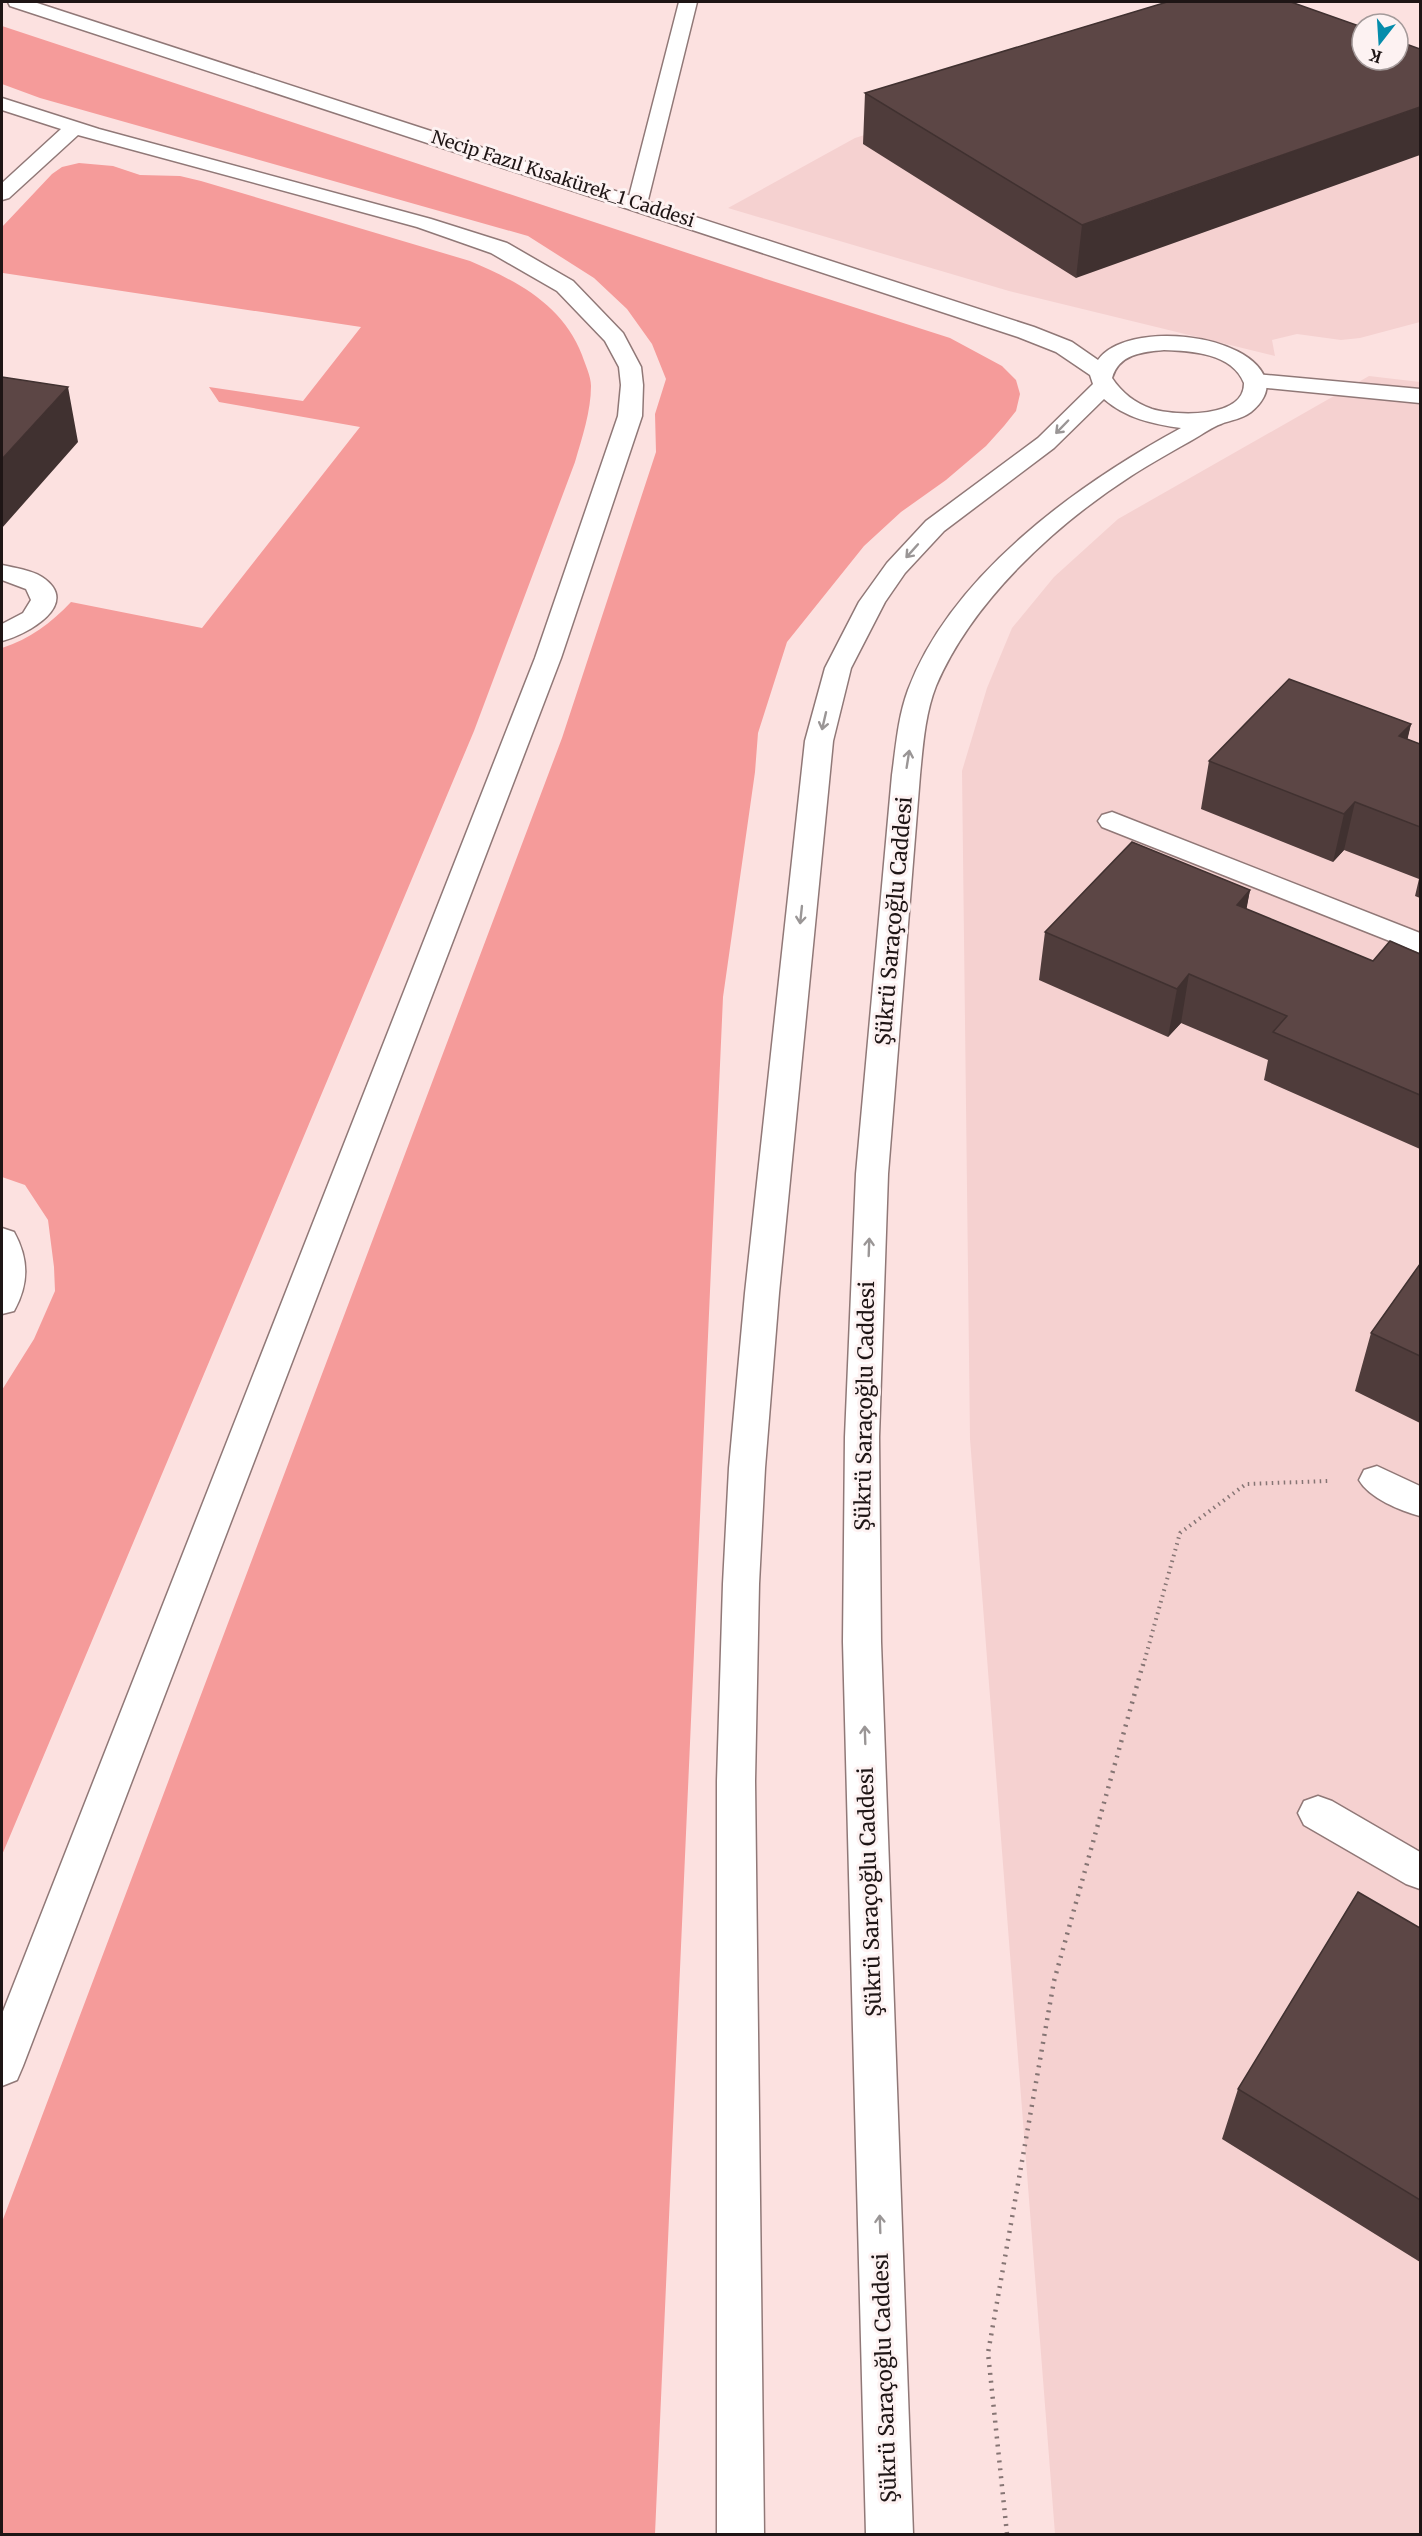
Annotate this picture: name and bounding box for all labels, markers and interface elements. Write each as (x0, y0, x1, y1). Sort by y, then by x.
north arrow (1350, 12, 1410, 72)
text: K (1367, 45, 1384, 68)
street label: Necip Fazıl Kısakürek_1 Caddesi (429, 125, 698, 232)
one-way arrow (1055, 419, 1069, 434)
one-way arrow (905, 543, 919, 558)
one-way arrow (818, 711, 829, 731)
one-way arrow (903, 750, 914, 770)
street label: Şükrü Saraçoğlu Caddesi (869, 795, 918, 1047)
one-way arrow (795, 905, 806, 924)
one-way arrow (864, 1237, 875, 1257)
street label: Şükrü Saraçoğlu Caddesi (849, 1281, 880, 1531)
one-way arrow (859, 1726, 870, 1746)
street label: Şükrü Saraçoğlu Caddesi (852, 1767, 887, 2017)
one-way arrow (874, 2215, 886, 2235)
street label: Şükrü Saraçoğlu Caddesi (867, 2253, 902, 2503)

